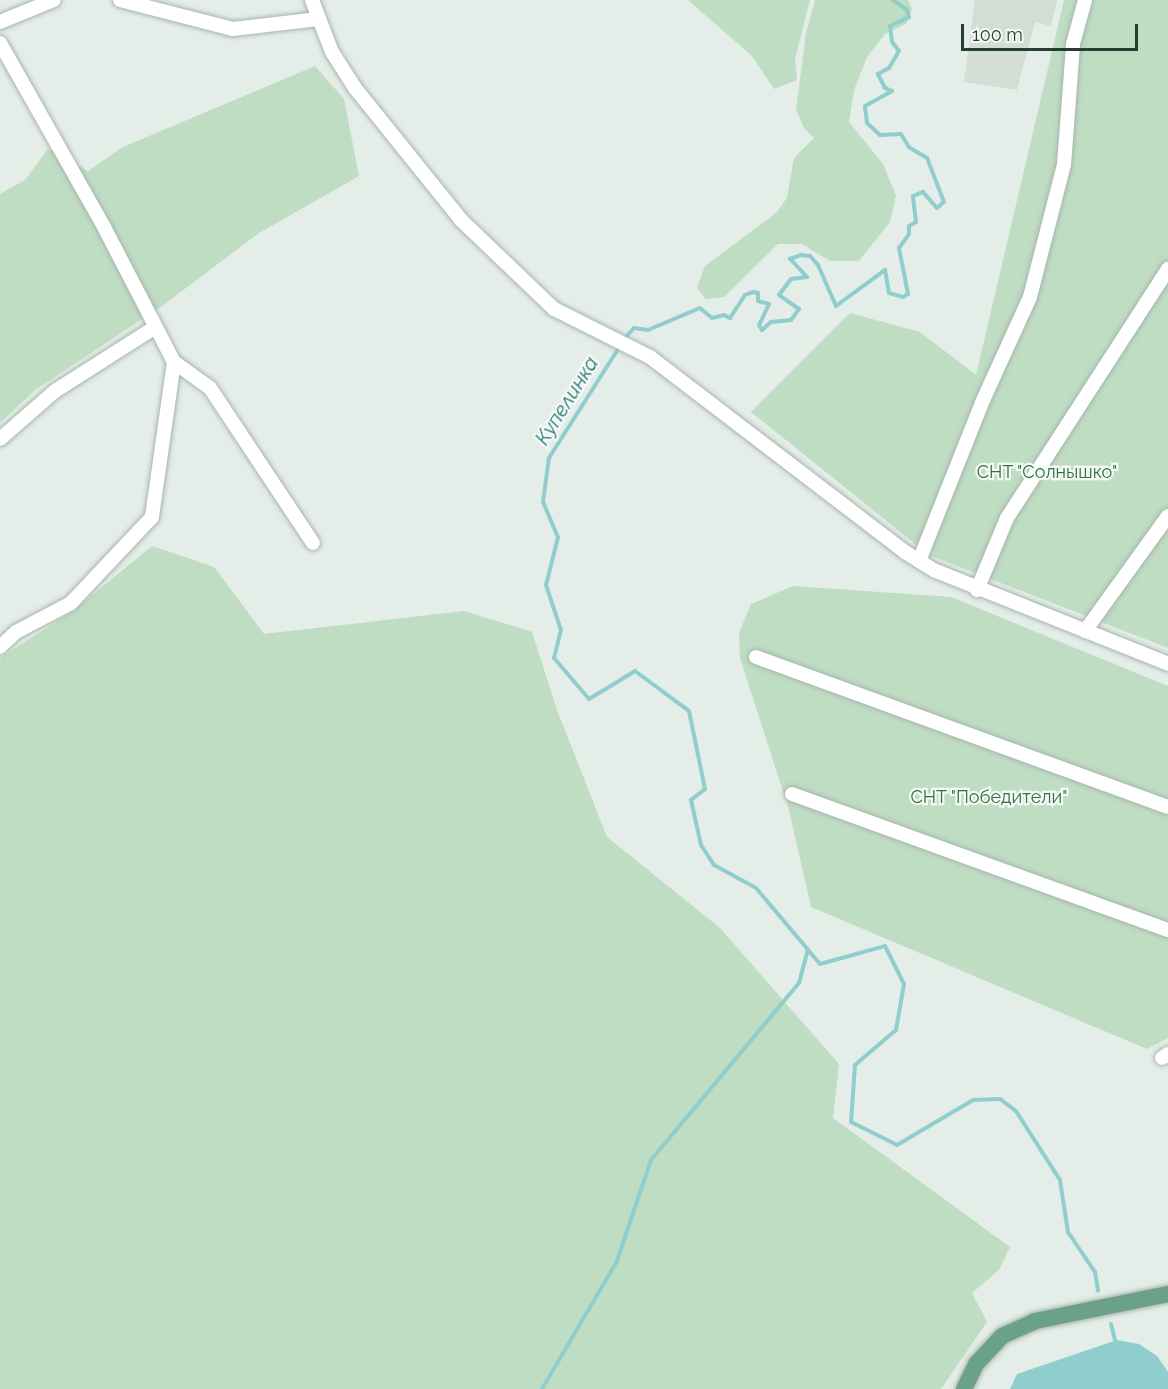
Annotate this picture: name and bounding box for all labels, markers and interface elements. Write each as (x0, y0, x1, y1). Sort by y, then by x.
scale bar (964, 12, 1141, 50)
text: 100 m (972, 24, 1023, 45)
water label: Купелинка (530, 352, 604, 450)
park label: СНТ "Солнышко" (976, 461, 1118, 483)
park label: СНТ "Победители" (910, 786, 1068, 808)

